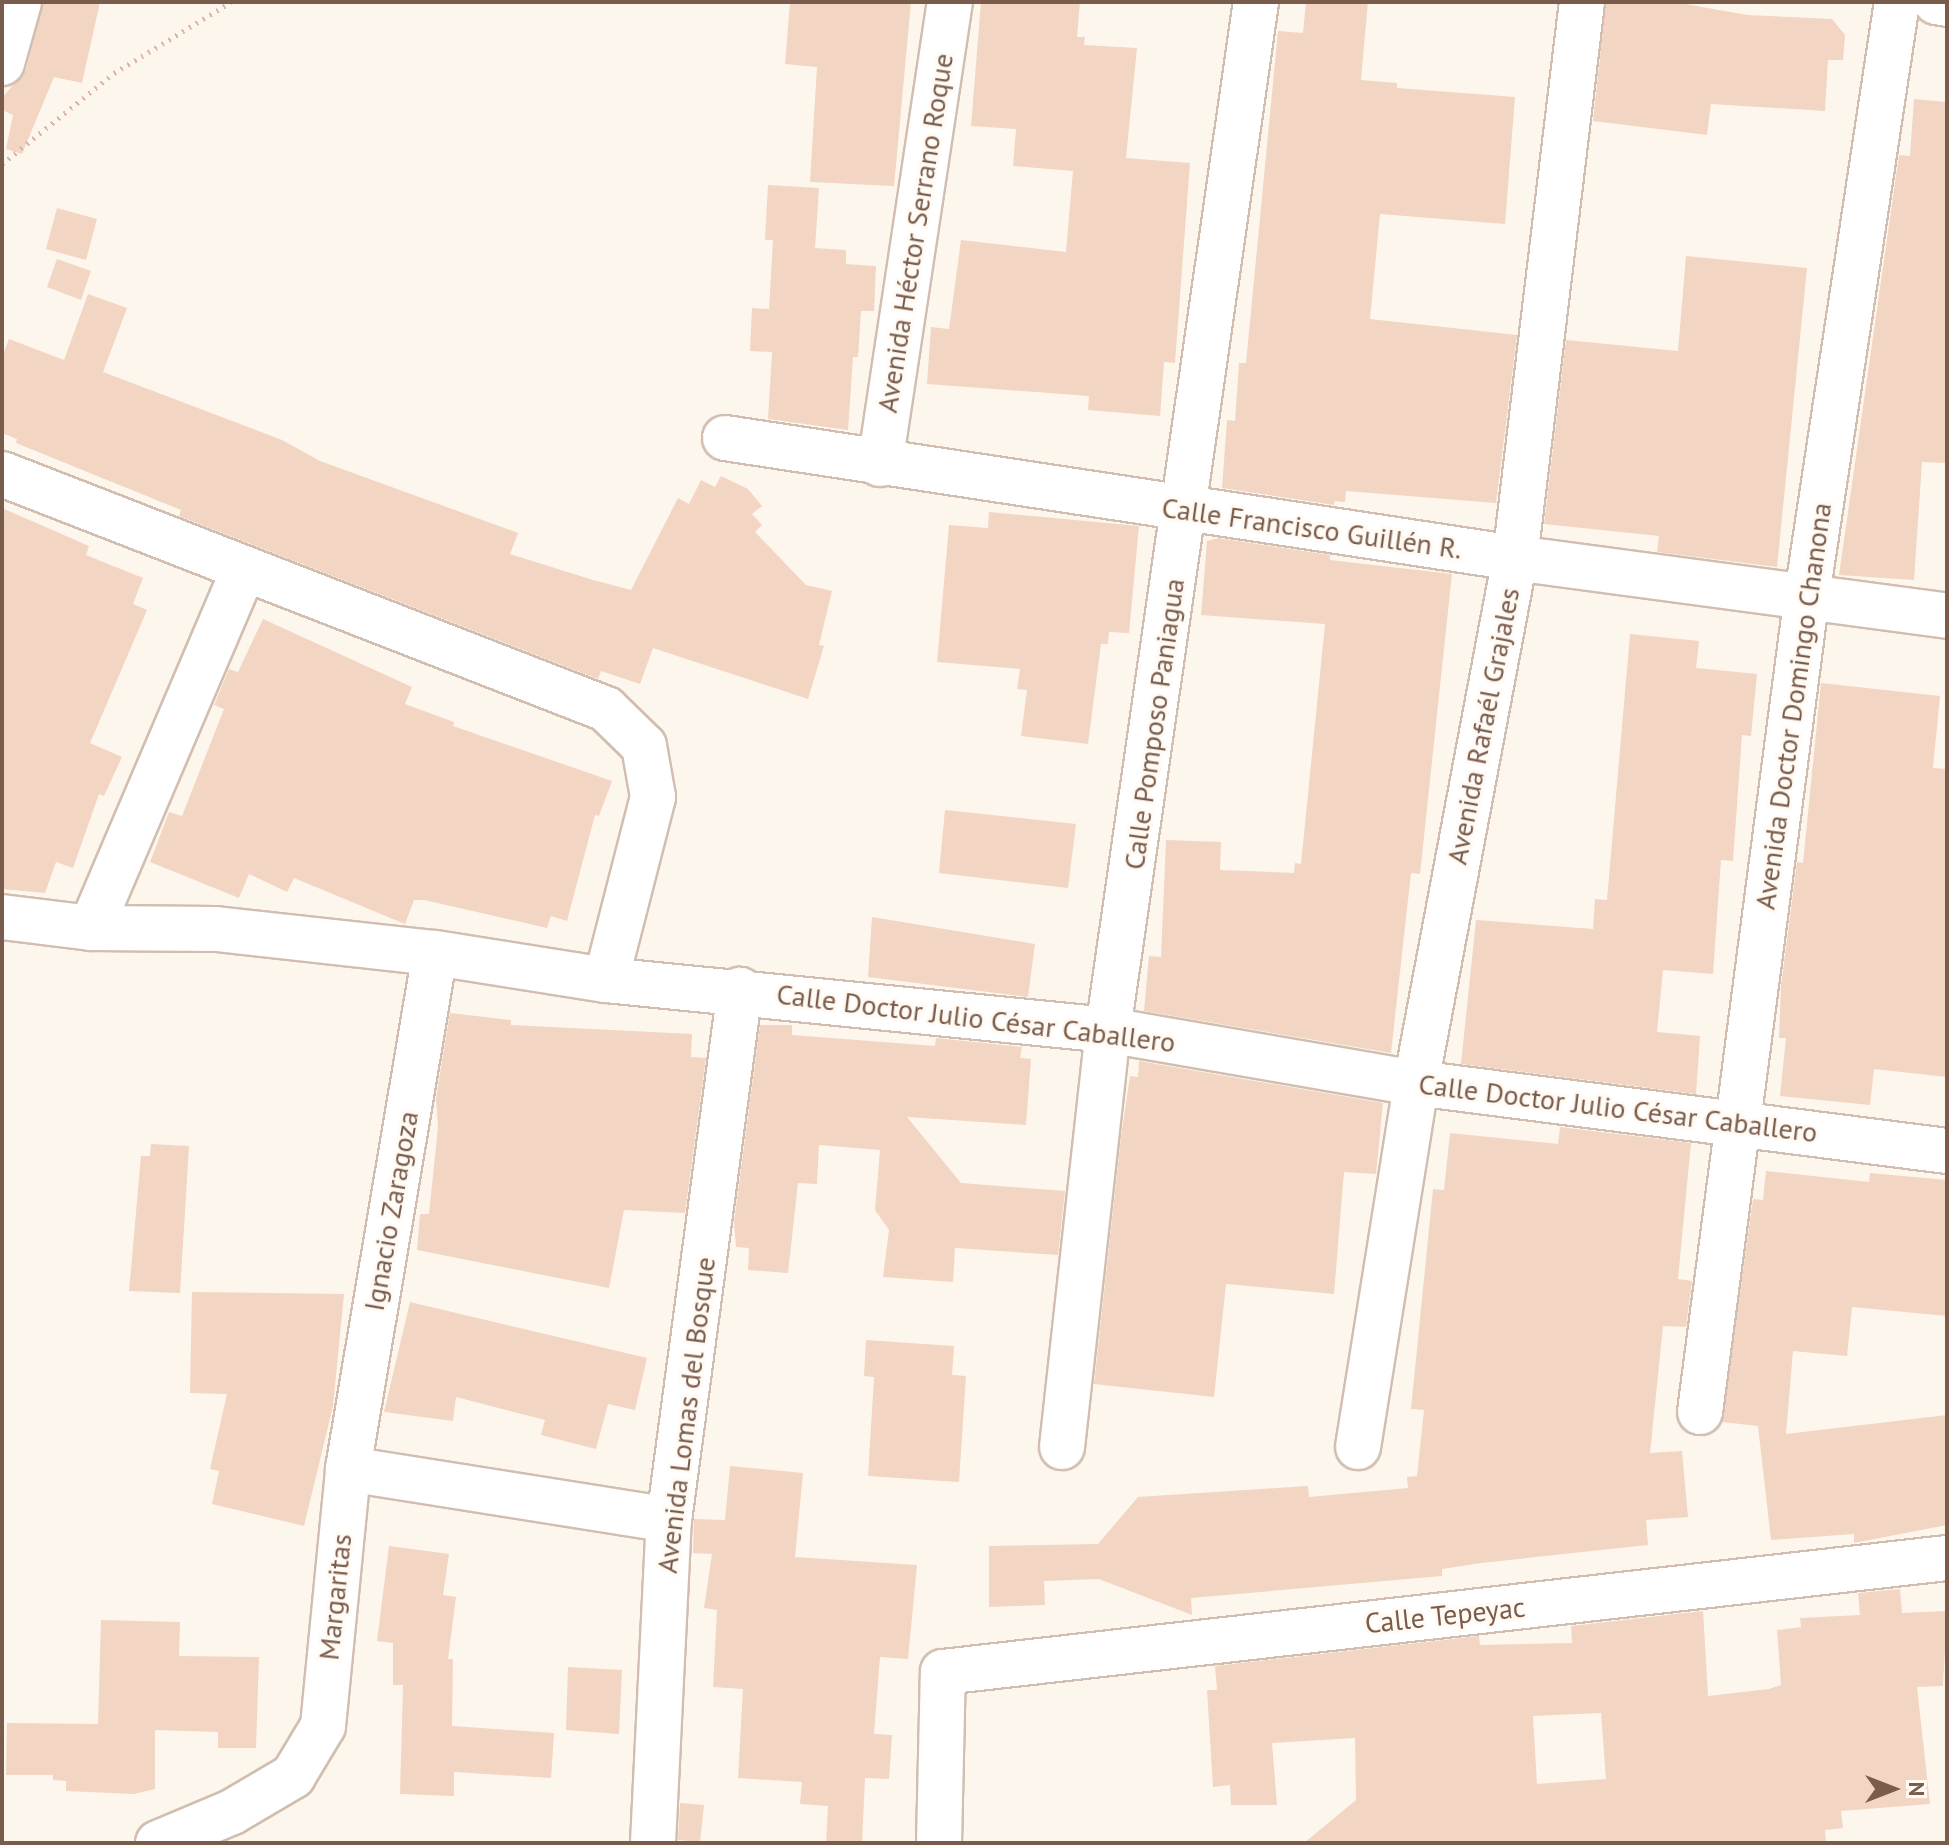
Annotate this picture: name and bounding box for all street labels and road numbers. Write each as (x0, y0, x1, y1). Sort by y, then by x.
street label: Avenida Héctor Serrano Roque (870, 51, 960, 415)
street label: Calle Francisco Guillén R. (1160, 490, 1464, 566)
street label: Avenida Doctor Domingo Chanona (1748, 501, 1838, 911)
street label: Calle Pomposo Paniagua (1117, 576, 1191, 872)
street label: Avenida Rafaél Grajales (1440, 585, 1526, 867)
street label: Calle Doctor Julio César Caballero (775, 977, 1177, 1059)
street label: Calle Doctor Julio César Caballero (1417, 1067, 1819, 1149)
street label: Ignacio Zaragoza (357, 1108, 425, 1314)
street label: Avenida Lomas del Bosque (650, 1255, 722, 1575)
street label: Margaritas (312, 1532, 358, 1662)
street label: Calle Tepeyac (1363, 1590, 1527, 1640)

